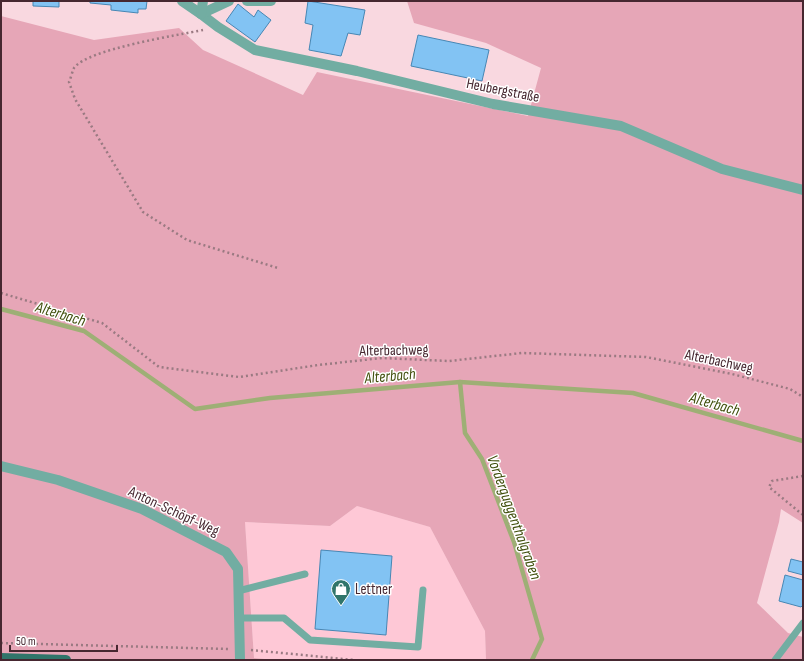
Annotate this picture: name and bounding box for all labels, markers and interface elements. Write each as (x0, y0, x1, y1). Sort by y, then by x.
street label: Heubergstraße (465, 74, 541, 107)
water label: Alterbach (32, 298, 88, 331)
street label: Alterbachweg (358, 340, 429, 361)
street label: Alterbachweg (682, 345, 755, 378)
water label: Alterbach (363, 365, 417, 388)
water label: Alterbach (686, 388, 742, 421)
water label: Vorderguggenthalgraben (482, 453, 545, 583)
street label: Anton-Schöpf-Weg (125, 482, 222, 541)
shop icon: Lettner (330, 578, 352, 606)
place label: Lettner (355, 580, 393, 599)
scale bar (10, 627, 117, 653)
text: 50 m (16, 634, 36, 649)

